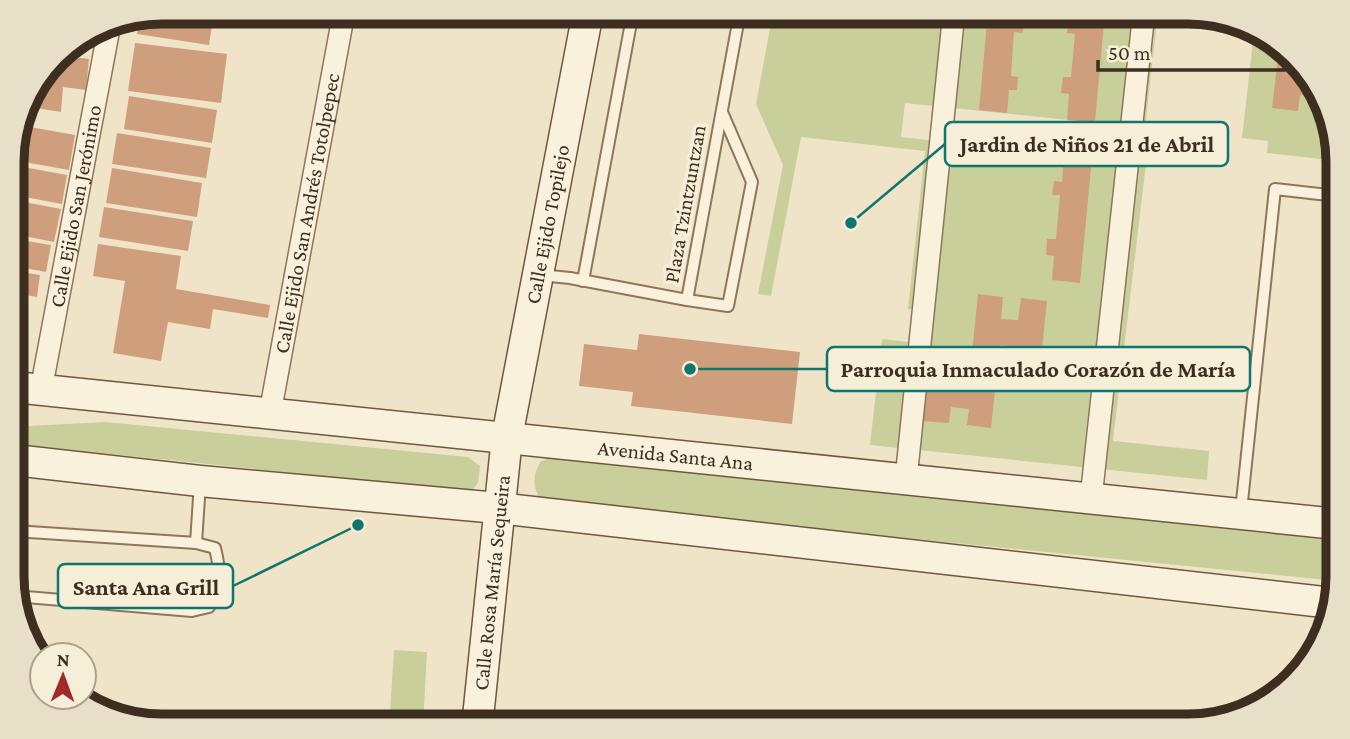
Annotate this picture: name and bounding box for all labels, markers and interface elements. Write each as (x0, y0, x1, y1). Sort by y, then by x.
scale bar (1098, 28, 1284, 72)
text: 50 m (1108, 41, 1151, 65)
street label: Calle Ejido San Andrés Totolpepec (269, 71, 344, 355)
street label: Calle Ejido San Jerónimo (45, 103, 106, 309)
callout: Jardin de Niños 21 de Abril (945, 122, 1228, 166)
street label: Plaza Tzintzuntzan (659, 123, 711, 285)
text: Jardin de Niños 21 de Abril (958, 131, 1214, 157)
street label: Calle Ejido Topilejo (521, 143, 574, 306)
callout: Parroquia Inmaculado Corazón de María (827, 347, 1250, 391)
text: Parroquia Inmaculado Corazón de María (841, 356, 1236, 382)
street label: Avenida Santa Ana (597, 436, 755, 475)
street label: Calle Rosa María Sequeira (469, 474, 515, 692)
callout: Santa Ana Grill (58, 564, 233, 608)
text: Santa Ana Grill (73, 574, 219, 600)
north arrow (28, 641, 98, 711)
text: N (57, 649, 70, 670)

